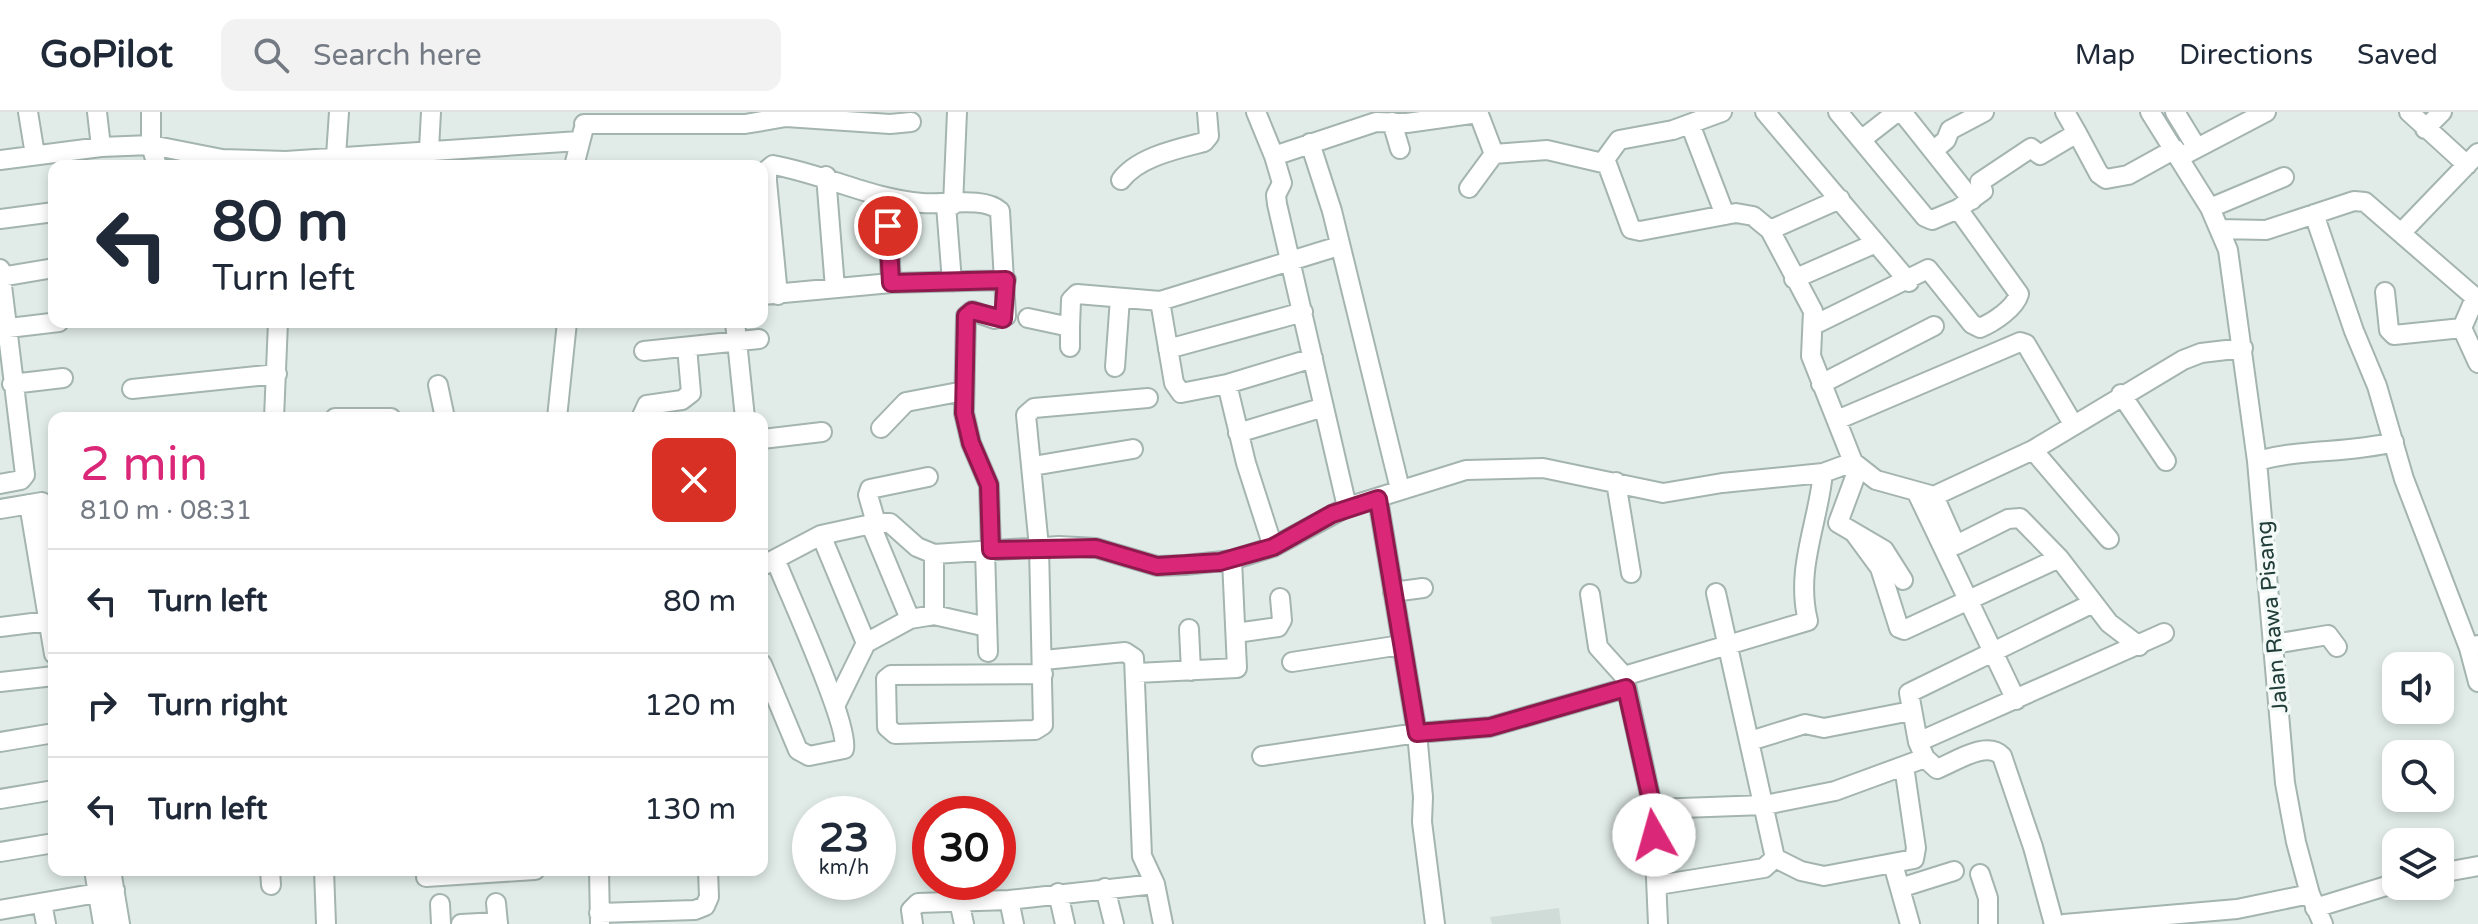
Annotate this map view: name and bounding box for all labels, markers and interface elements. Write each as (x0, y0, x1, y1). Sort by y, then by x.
search box (221, 19, 781, 91)
text: GoPilot (40, 32, 173, 78)
icon: search (249, 33, 293, 77)
text: Search here (313, 37, 482, 74)
text: Map (2075, 38, 2135, 72)
text: Directions (2179, 38, 2313, 72)
text: Saved (2357, 38, 2438, 72)
text: 80 m (212, 189, 348, 256)
icon: left (80, 192, 184, 296)
pin (854, 192, 922, 260)
icon: arrive (866, 204, 910, 248)
text: Turn left (212, 257, 355, 300)
text: 2 min (80, 436, 208, 494)
button: close (652, 438, 736, 522)
text: 810 m · 08:31 (80, 495, 252, 526)
street label: Jalan Rawa Pisang (2251, 520, 2293, 714)
icon: left (80, 579, 124, 623)
text: Turn left (148, 583, 267, 620)
text: 80 m (663, 583, 736, 620)
map controls (2382, 652, 2454, 900)
button: sound (2382, 652, 2454, 724)
icon: right (80, 683, 124, 727)
text: Turn right (148, 687, 288, 724)
text: 120 m (644, 687, 736, 724)
button: search (2382, 740, 2454, 812)
icon: left (80, 787, 124, 831)
text: Turn left (148, 791, 267, 828)
text: 130 m (644, 791, 736, 828)
position arrow (1612, 793, 1696, 877)
speed limit sign: 30 (912, 796, 1016, 900)
text: 23 (819, 814, 869, 862)
button: layers (2382, 828, 2454, 900)
text: km/h (819, 856, 869, 880)

